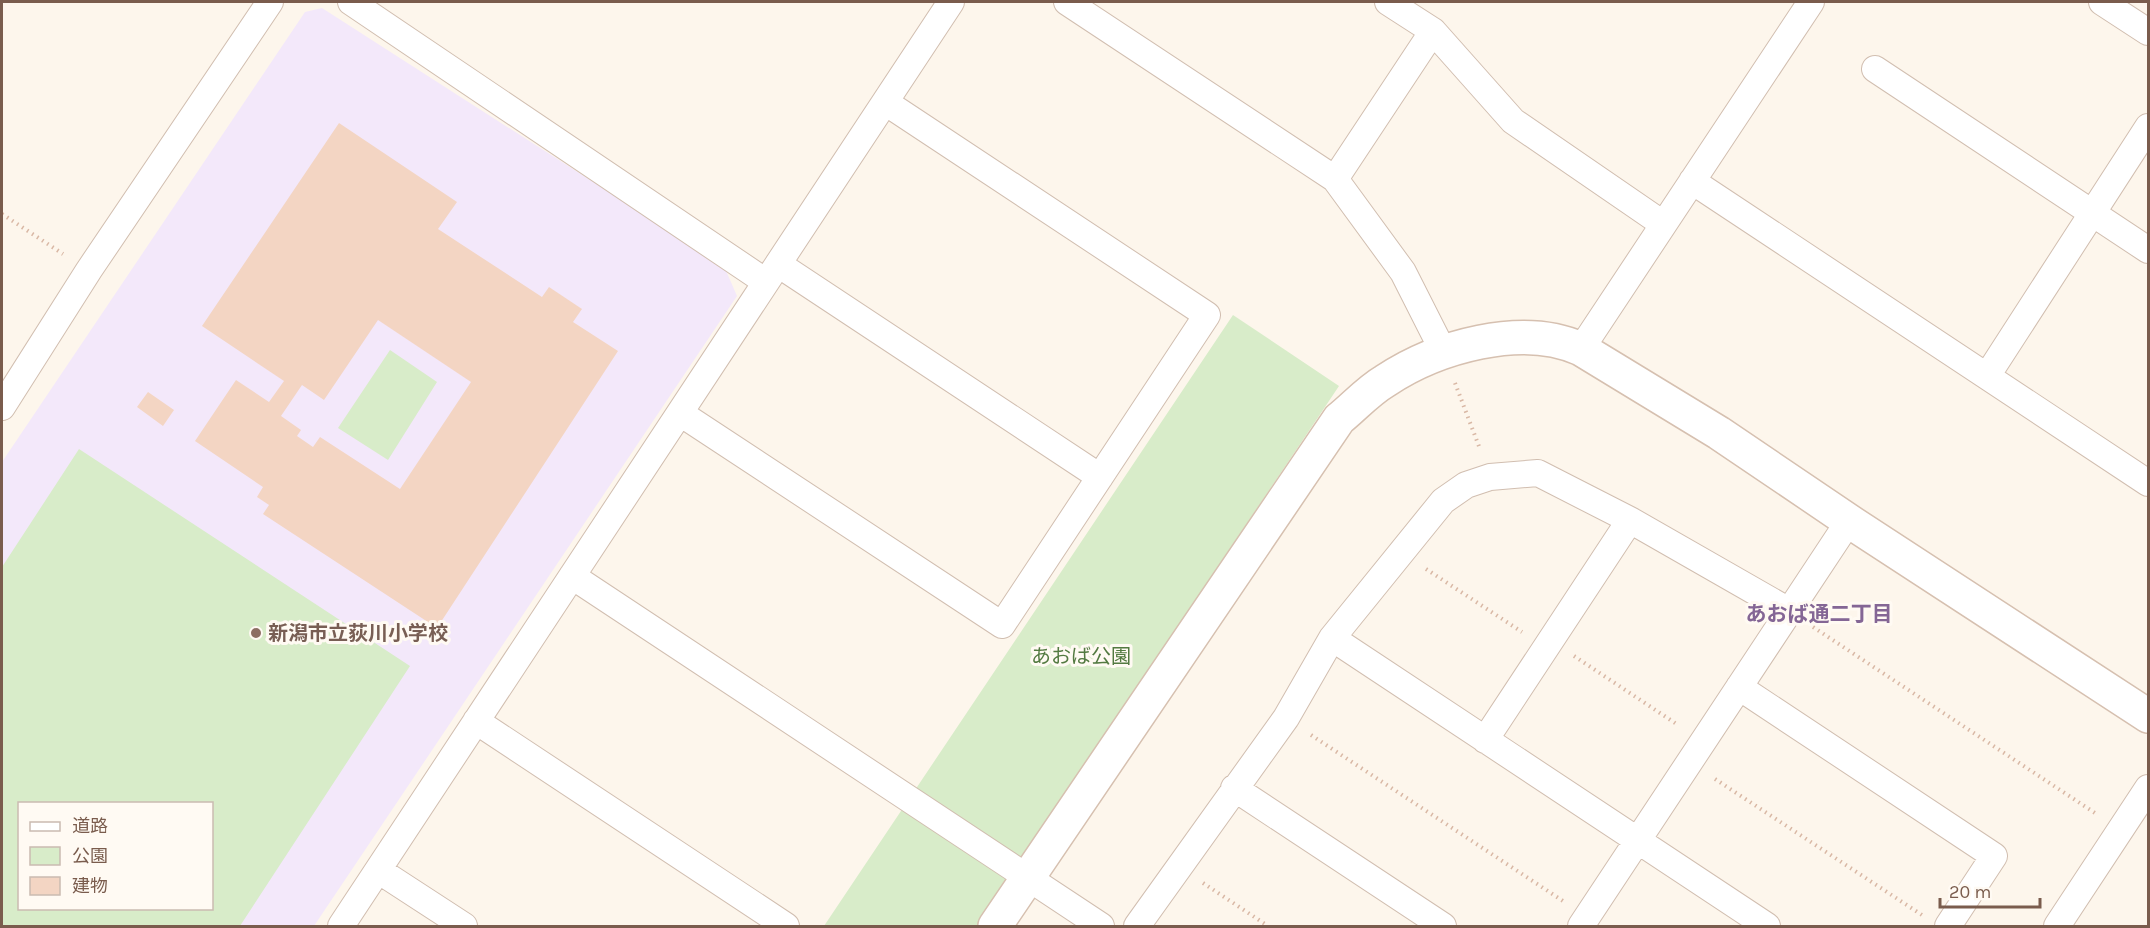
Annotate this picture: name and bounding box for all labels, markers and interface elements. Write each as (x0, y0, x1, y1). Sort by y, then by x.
district label: あおば通二丁目 (1746, 602, 1893, 626)
place label: 新潟市立荻川小学校 (268, 622, 448, 645)
marker: 新潟市立荻川小学校 (249, 626, 263, 640)
park label: あおば公園 (1031, 645, 1131, 668)
legend (18, 802, 213, 910)
text: 道路 (72, 815, 108, 837)
text: 公園 (72, 845, 108, 867)
scale bar (1940, 871, 2040, 909)
text: 建物 (72, 875, 108, 897)
text: 20 m (1949, 881, 1991, 903)

